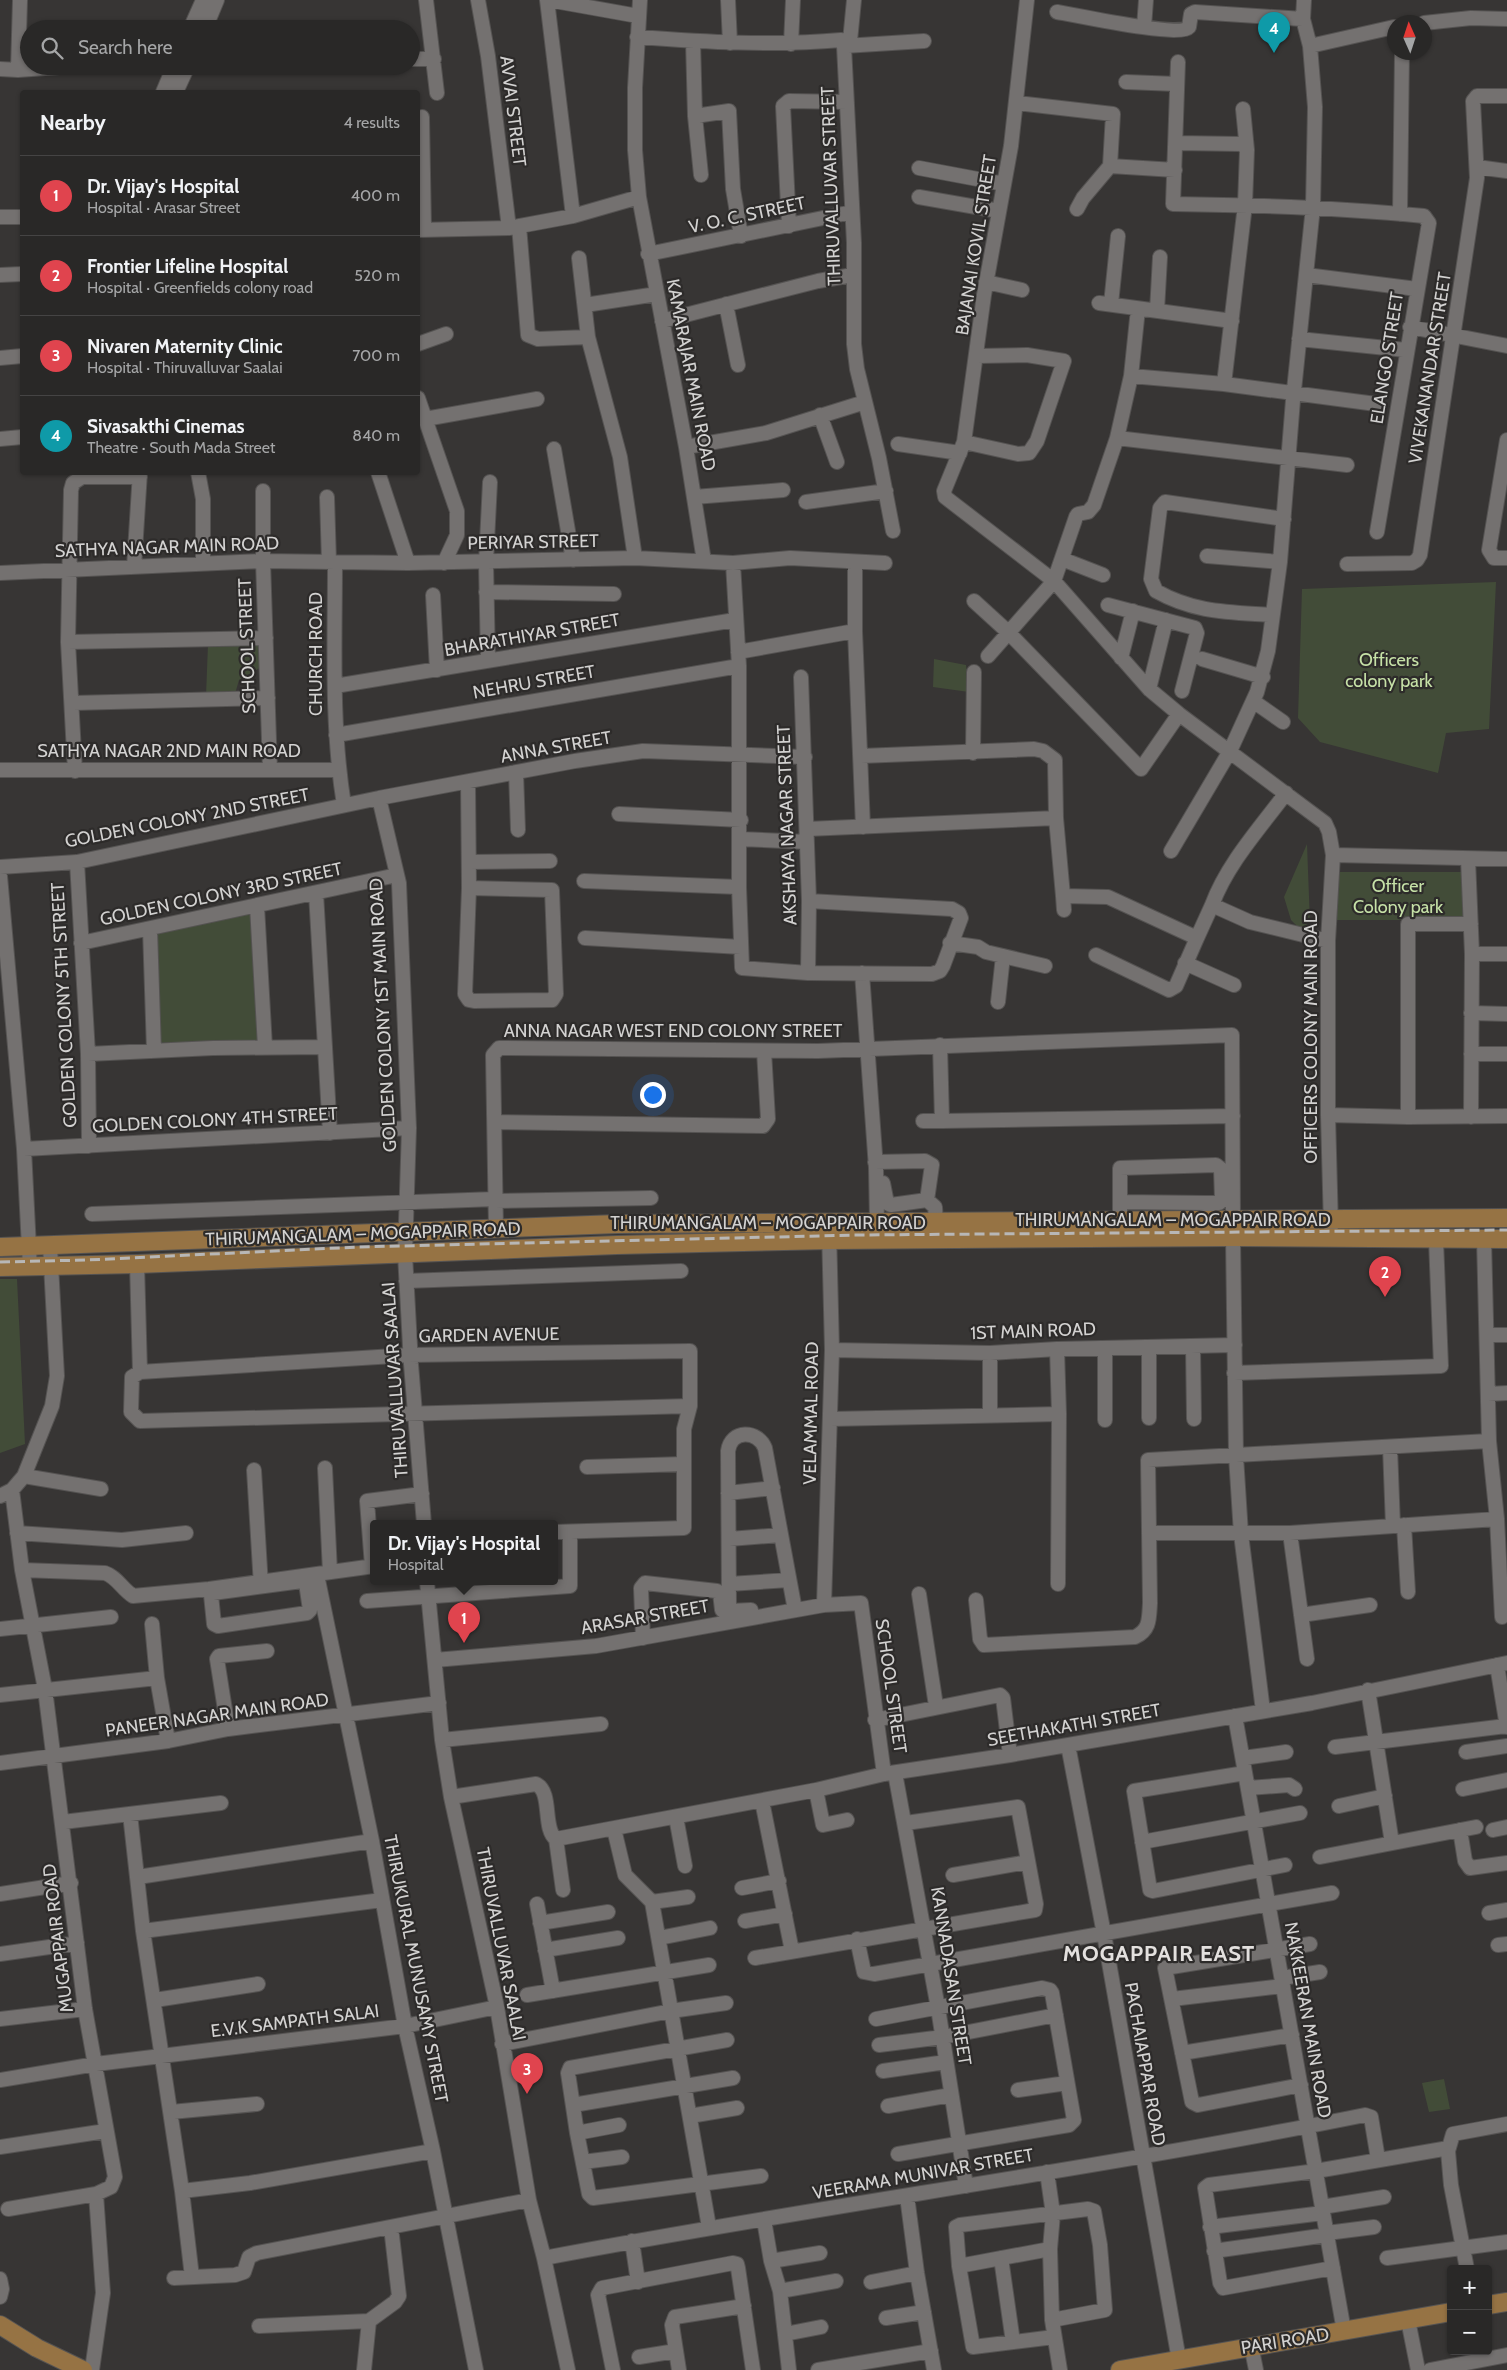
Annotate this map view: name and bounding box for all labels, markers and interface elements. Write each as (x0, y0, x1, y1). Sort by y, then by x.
pin: 4 (1258, 12, 1290, 53)
north arrow (1387, 15, 1432, 60)
search box (20, 20, 420, 75)
icon: search (38, 34, 66, 62)
text: Search here (78, 36, 172, 59)
street label: AVVAI STREET (495, 54, 531, 168)
street label: THIRUVALLUVAR STREET (817, 86, 845, 286)
text: Nearby (40, 110, 106, 135)
text: 4 results (343, 113, 400, 132)
street label: BAJANAI KOVIL STREET (951, 153, 1001, 337)
text: Dr. Vijay's Hospital (87, 175, 239, 198)
text: 1 (53, 186, 59, 205)
text: 400 m (351, 186, 400, 205)
street label: V. O. C. STREET (687, 192, 808, 238)
text: Hospital · Arasar Street (87, 198, 240, 217)
text: Frontier Lifeline Hospital (87, 255, 288, 278)
text: 2 (52, 266, 60, 285)
text: 520 m (354, 266, 400, 285)
street label: VIVEKANANDAR STREET (1404, 270, 1456, 465)
street label: KAMARAJAR MAIN ROAD (662, 277, 720, 473)
text: Hospital · Greenfields colony road (87, 278, 313, 297)
street label: ELANGO STREET (1366, 290, 1408, 426)
text: Nivaren Maternity Clinic (87, 335, 283, 358)
text: 3 (52, 346, 60, 365)
text: 700 m (352, 346, 400, 365)
text: Hospital · Thiruvalluvar Saalai (87, 358, 283, 377)
text: Sivasakthi Cinemas (87, 415, 245, 438)
text: 4 (51, 426, 61, 445)
text: 840 m (352, 426, 400, 445)
text: Theatre · South Mada Street (87, 438, 275, 457)
street label: PERIYAR STREET (467, 530, 599, 554)
street label: SATHYA NAGAR MAIN ROAD (54, 532, 280, 562)
street label: SCHOOL STREET (234, 577, 260, 714)
street label: CHURCH ROAD (305, 592, 327, 716)
street label: BHARATHIYAR STREET (442, 609, 622, 661)
park label: Officers colony park (1345, 649, 1434, 692)
street label: NEHRU STREET (471, 660, 597, 704)
street label: AKSHAYA NAGAR STREET (772, 724, 801, 926)
street label: ANNA STREET (499, 726, 613, 768)
street label: SATHYA NAGAR 2ND MAIN ROAD (37, 740, 301, 762)
street label: GOLDEN COLONY 2ND STREET (63, 783, 311, 853)
street label: GOLDEN COLONY 3RD STREET (98, 857, 345, 930)
park label: Officer Colony park (1353, 875, 1444, 918)
street label: GOLDEN COLONY 1ST MAIN ROAD (365, 877, 401, 1153)
street label: GOLDEN COLONY 5TH STREET (47, 881, 81, 1128)
street label: OFFICERS COLONY MAIN ROAD (1300, 910, 1322, 1164)
street label: ANNA NAGAR WEST END COLONY STREET (504, 1020, 843, 1042)
your location (640, 1082, 666, 1108)
street label: GOLDEN COLONY 4TH STREET (92, 1103, 339, 1137)
street label: THIRUMANGALAM – MOGAPPAIR ROAD (1015, 1209, 1331, 1231)
street label: THIRUMANGALAM – MOGAPPAIR ROAD (610, 1212, 926, 1234)
street label: THIRUMANGALAM – MOGAPPAIR ROAD (205, 1218, 521, 1250)
pin: 2 (1369, 1256, 1401, 1297)
street label: THIRUVALLUVAR SAALAI (377, 1281, 413, 1479)
street label: 1ST MAIN ROAD (970, 1318, 1096, 1344)
street label: GARDEN AVENUE (418, 1323, 560, 1347)
street label: VELAMMAL ROAD (799, 1341, 823, 1485)
popup (370, 1520, 558, 1585)
text: Dr. Vijay's Hospital (388, 1532, 540, 1555)
text: Hospital (388, 1555, 444, 1574)
street label: ARASAR STREET (579, 1595, 711, 1639)
pin: 1 (448, 1602, 480, 1643)
street label: SCHOOL STREET (871, 1617, 911, 1755)
street label: PANEER NAGAR MAIN ROAD (104, 1688, 330, 1742)
street label: SEETHAKATHI STREET (986, 1699, 1163, 1751)
street label: THIRUKURAL MUNUSAMY STREET (379, 1833, 453, 2105)
street label: THIRUVALLUVAR SAALAI (471, 1846, 531, 2042)
street label: MUGAPPAIR ROAD (38, 1862, 78, 2014)
street label: KANNADASAN STREET (926, 1885, 976, 2067)
street label: NAKKEERAN MAIN ROAD (1280, 1920, 1336, 2120)
district label: MOGAPPAIR EAST (1063, 1940, 1255, 1967)
street label: PACHAIAPPAR ROAD (1120, 1981, 1170, 2147)
street label: E.V.K SAMPATH SALAI (209, 2000, 381, 2042)
pin: 3 (511, 2053, 543, 2094)
street label: VEERAMA MUNIVAR STREET (811, 2144, 1036, 2204)
map controls (1447, 2265, 1492, 2355)
button: + (1447, 2265, 1492, 2310)
button: − (1447, 2310, 1492, 2355)
street label: PARI ROAD (1239, 2323, 1331, 2359)

